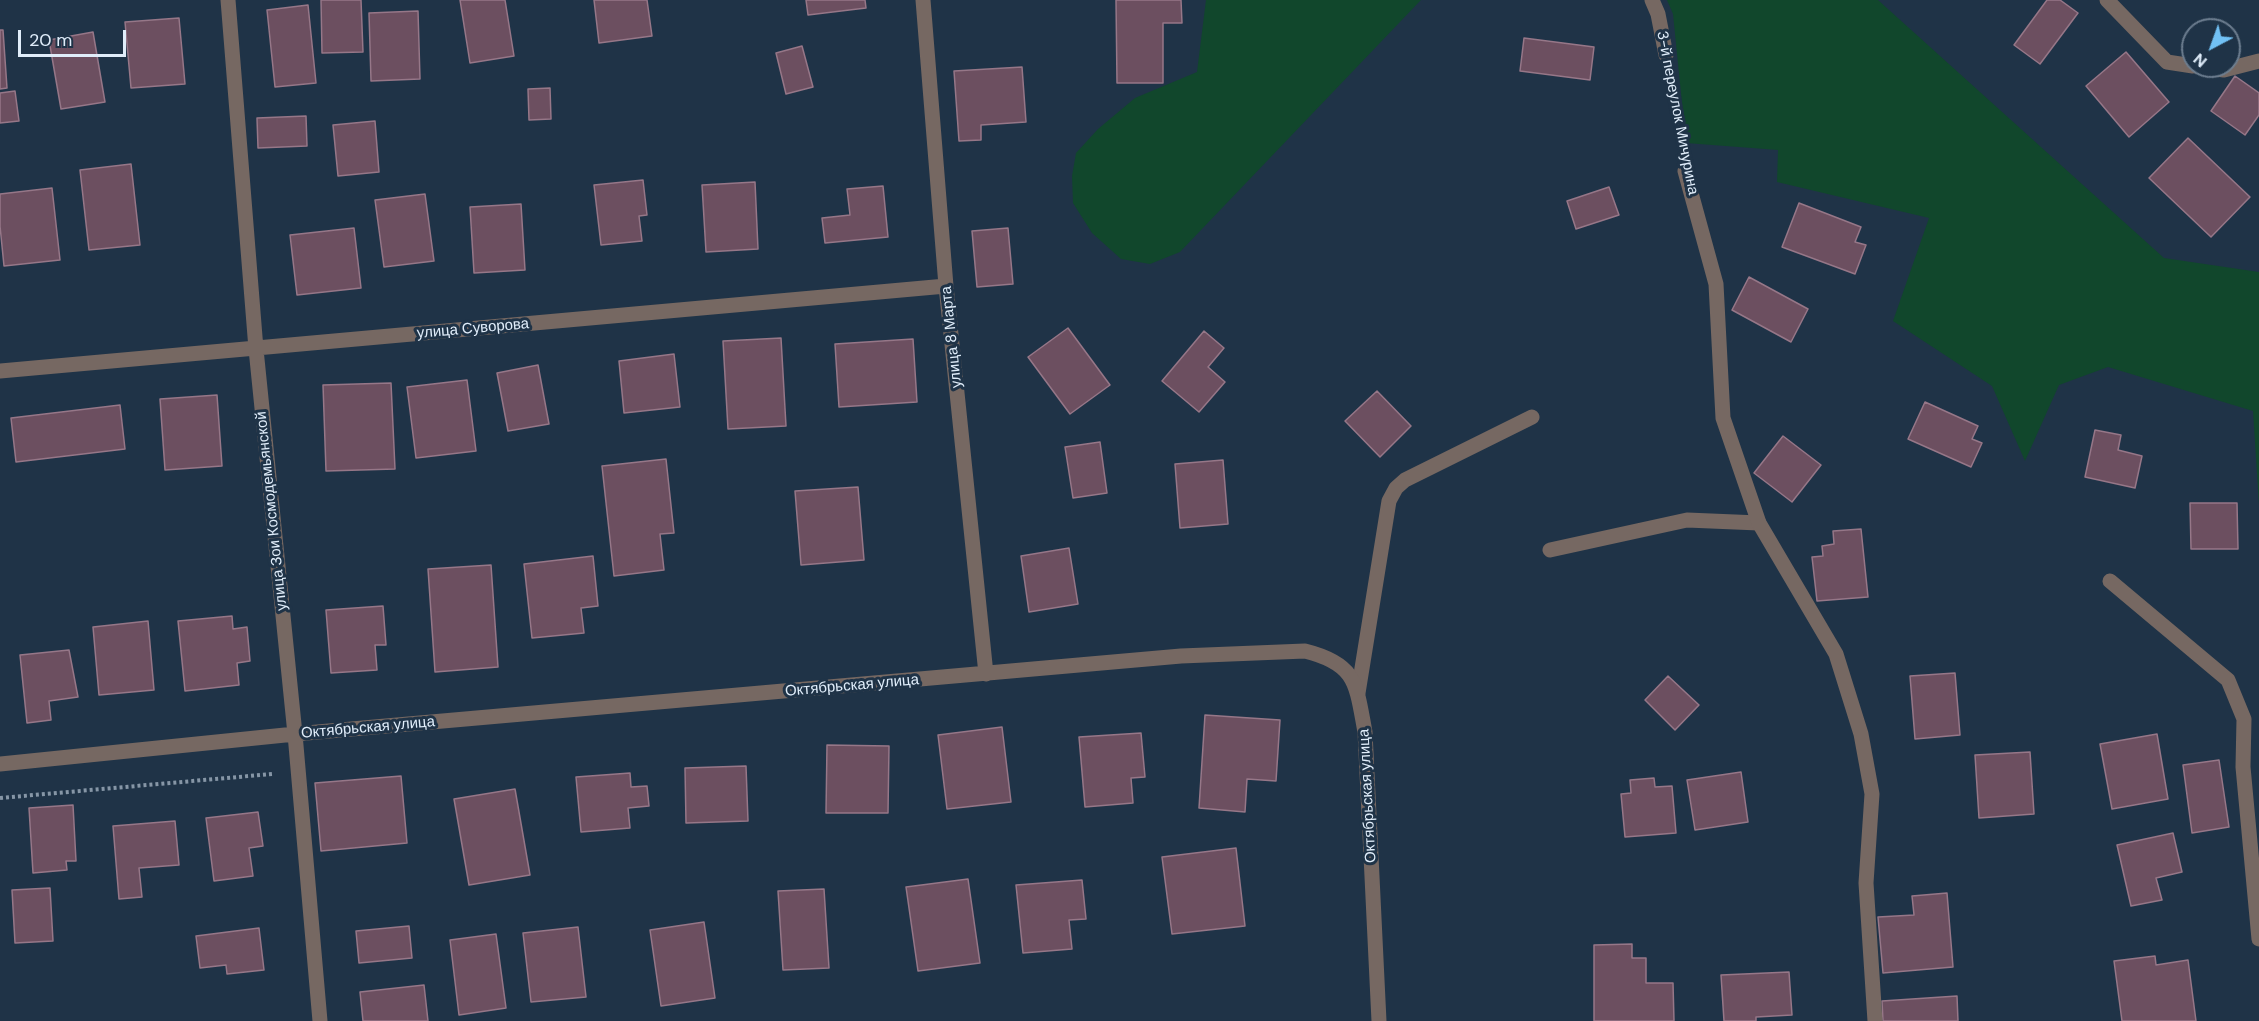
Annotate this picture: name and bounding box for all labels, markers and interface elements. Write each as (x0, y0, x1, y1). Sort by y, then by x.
scale bar (21, 18, 129, 56)
north arrow (2181, 18, 2241, 78)
text: 20 m (29, 28, 72, 52)
street label: 3-й переулок Мичурина (1652, 29, 1702, 197)
text: N (2189, 49, 2211, 72)
street label: улица 8 Марта (938, 285, 966, 389)
street label: улица Суворова (416, 315, 530, 343)
street label: улица Зои Космодемьянской (253, 410, 291, 612)
street label: Октябрьская улица (784, 671, 920, 701)
street label: Октябрьская улица (300, 713, 436, 743)
street label: Октябрьская улица (1356, 729, 1380, 863)

